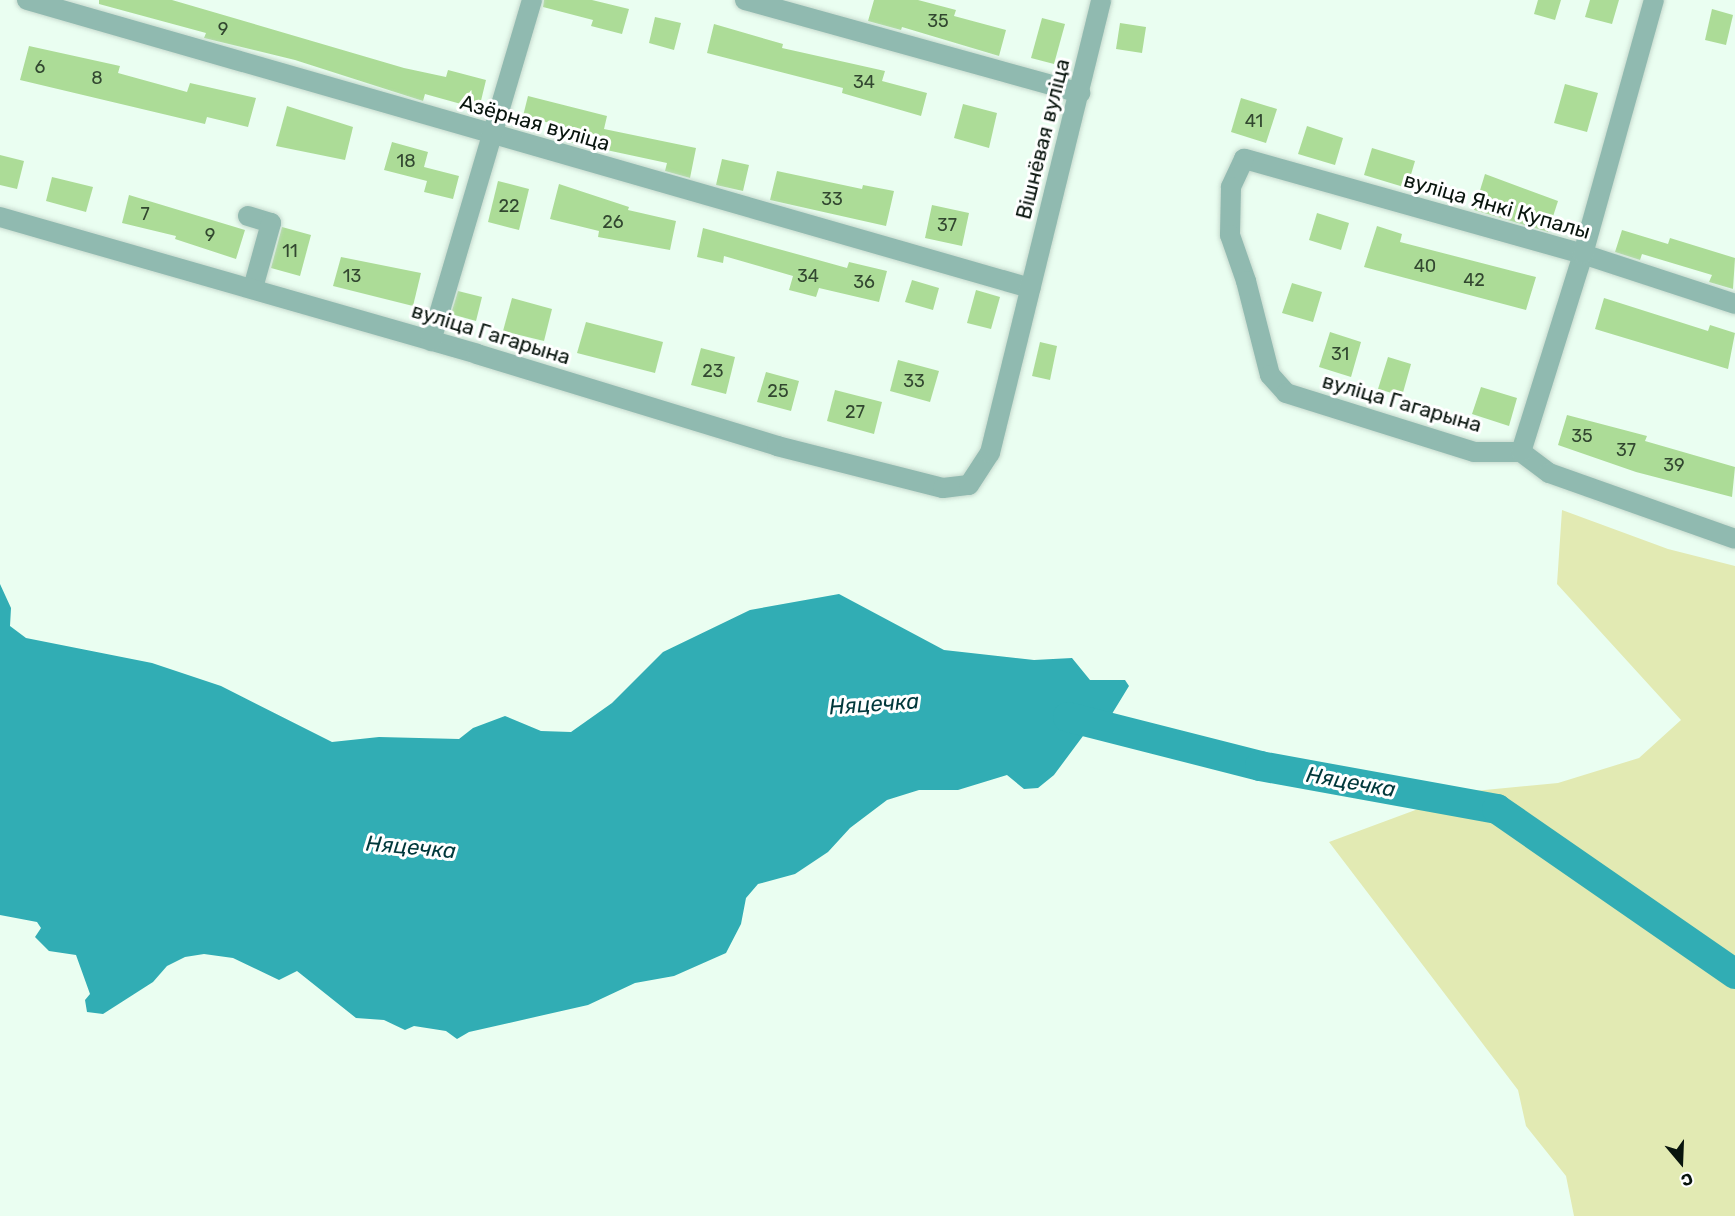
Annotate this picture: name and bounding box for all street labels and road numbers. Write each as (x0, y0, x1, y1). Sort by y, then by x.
street label: Вішнёвая вуліца (1011, 56, 1075, 222)
street label: Азёрная вуліца (457, 90, 613, 156)
street label: вуліца Янкі Купалы (1401, 167, 1593, 245)
street label: вуліца Гагарына (409, 298, 573, 370)
street label: вуліца Гагарына (1319, 368, 1485, 438)

